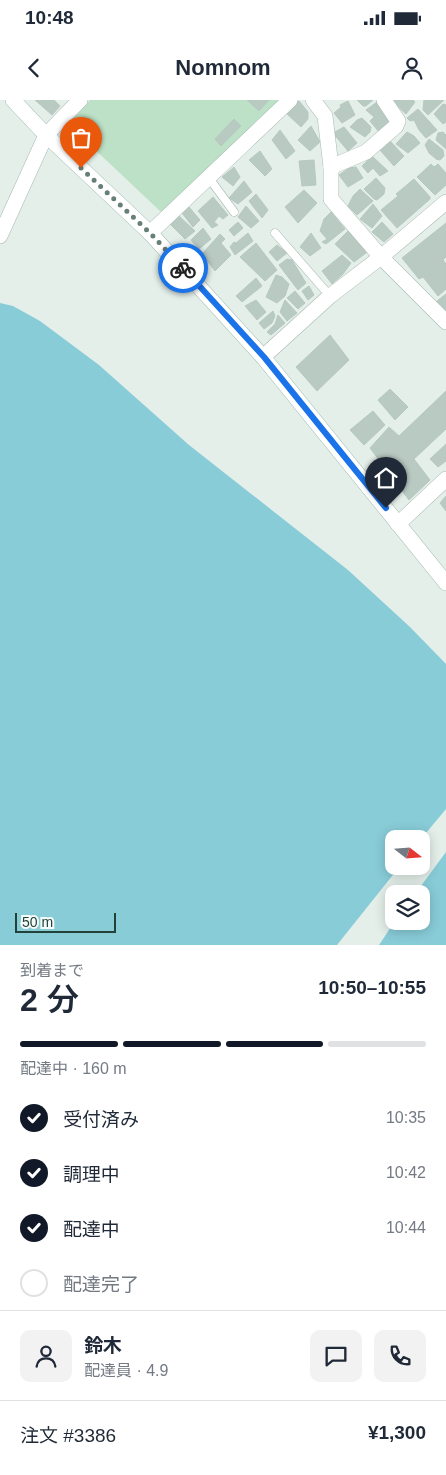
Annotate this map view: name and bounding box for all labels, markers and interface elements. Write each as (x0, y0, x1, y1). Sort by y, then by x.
text: 10:48 (25, 7, 74, 28)
icon: back (20, 54, 48, 82)
icon: person (398, 54, 426, 82)
text: Nomnom (175, 55, 271, 80)
pin (60, 117, 102, 168)
icon: bag (67, 124, 95, 152)
courier (158, 243, 208, 293)
icon: bike (169, 254, 197, 282)
pin (365, 457, 407, 508)
icon: home (372, 464, 400, 492)
north arrow (385, 830, 430, 875)
map controls (385, 830, 430, 930)
button: layers (385, 885, 430, 930)
scale bar (15, 910, 116, 933)
text: 50 m (22, 914, 53, 930)
text: 到着まで (20, 962, 84, 979)
text: 10:50–10:55 (318, 977, 426, 998)
text: 2 分 (20, 982, 79, 1018)
text: 配達中 · 160 m (20, 1060, 127, 1077)
icon: check (20, 1104, 48, 1132)
text: 受付済み (63, 1109, 139, 1130)
text: 10:35 (386, 1109, 426, 1126)
icon: check (20, 1159, 48, 1187)
text: 調理中 (63, 1164, 120, 1185)
text: 10:42 (386, 1164, 426, 1181)
icon: check (20, 1214, 48, 1242)
text: 配達中 (63, 1219, 120, 1240)
text: 10:44 (386, 1219, 426, 1236)
text: 配達完了 (63, 1274, 139, 1295)
button: person (20, 1330, 72, 1382)
button: chat (310, 1330, 362, 1382)
button: phone (374, 1330, 426, 1382)
text: 鈴木 (84, 1335, 122, 1356)
text: 配達員 · 4.9 (84, 1362, 168, 1379)
text: ¥1,300 (368, 1422, 426, 1443)
text: 注文 #3386 (20, 1425, 116, 1446)

